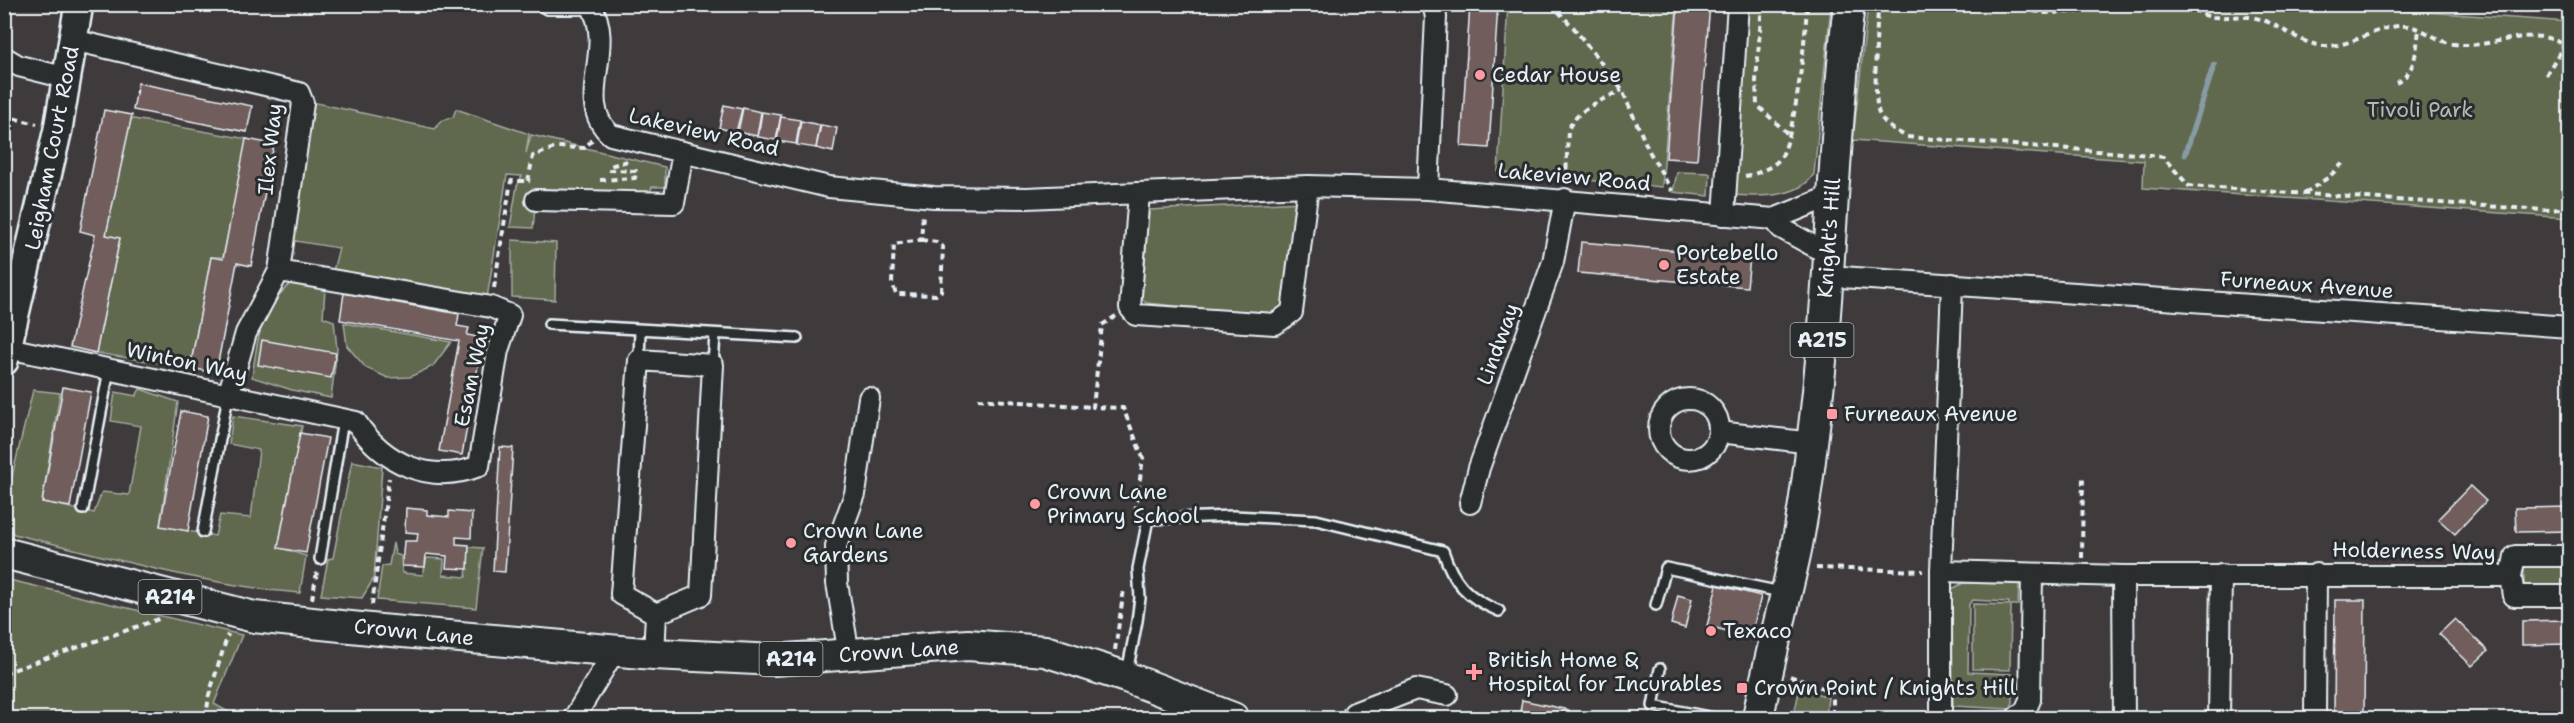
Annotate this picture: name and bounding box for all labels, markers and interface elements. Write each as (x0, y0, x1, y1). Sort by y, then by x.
street label: Leigham Court Road (18, 43, 86, 253)
place label: Cedar House (1492, 61, 1621, 89)
marker: Cedar House (1473, 68, 1487, 82)
park label: Tivoli Park (2367, 96, 2473, 124)
street label: Lakeview Road (626, 101, 782, 163)
street label: Ilex Way (251, 102, 289, 196)
street label: Lakeview Road (1496, 156, 1652, 198)
street label: Knight's Hill (1811, 176, 1847, 299)
place label: Portebello Estate (1676, 239, 1779, 291)
marker: Portebello Estate (1657, 258, 1671, 272)
street label: Furneaux Avenue (2219, 265, 2395, 305)
street label: Lindway (1470, 299, 1526, 389)
street label: Esam Way (447, 321, 497, 429)
road number: A215 (1790, 323, 1854, 357)
street label: Winton Way (124, 335, 250, 389)
place label: Furneaux Avenue (1844, 400, 2018, 428)
marker: Furneaux Avenue (1825, 407, 1839, 421)
place label: Crown Lane Primary School (1047, 478, 1200, 530)
marker: Crown Lane Primary School (1028, 497, 1042, 511)
place label: Crown Lane Gardens (803, 517, 924, 569)
marker: Crown Lane Gardens (784, 536, 798, 550)
street label: Holderness Way (2332, 536, 2496, 566)
road number: A214 (138, 580, 201, 614)
street label: Crown Lane (353, 612, 475, 652)
place label: Texaco (1723, 617, 1792, 645)
marker: Texaco (1704, 624, 1718, 638)
street label: Crown Lane (838, 633, 960, 669)
road number: A214 (760, 642, 822, 676)
place label: British Home & Hospital for Incurables (1488, 646, 1722, 698)
marker: British Home & Hospital for Incurables (1465, 663, 1483, 681)
place label: Crown Point / Knights Hill (1754, 674, 2017, 702)
marker: Crown Point / Knights Hill (1735, 681, 1749, 695)

